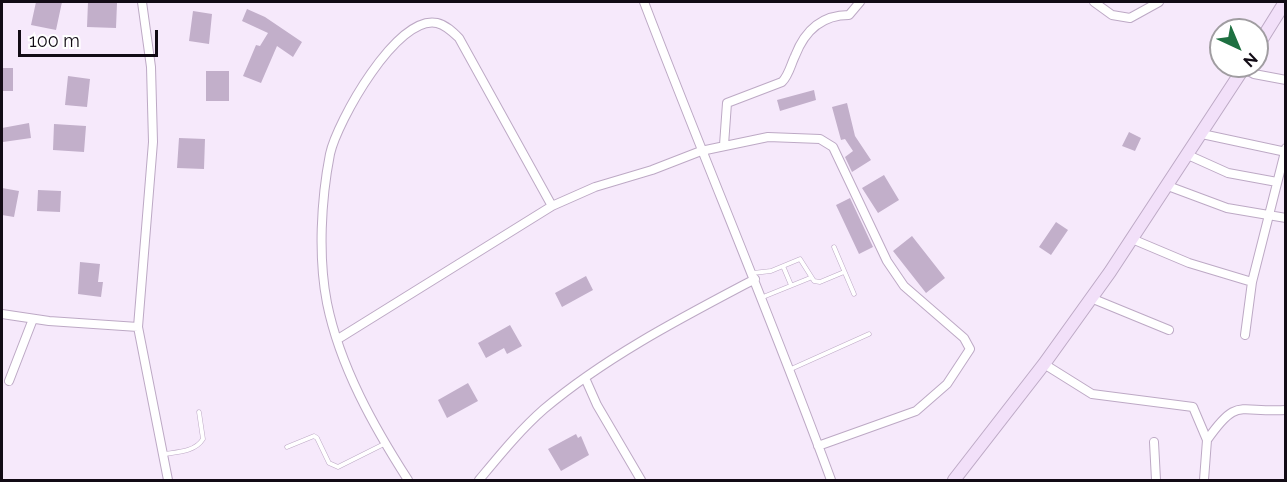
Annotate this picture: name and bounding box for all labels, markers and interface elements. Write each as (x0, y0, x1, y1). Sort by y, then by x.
scale bar (21, 18, 160, 56)
north arrow (1209, 18, 1269, 78)
text: 100 m (29, 30, 80, 51)
text: N (1239, 49, 1261, 71)

